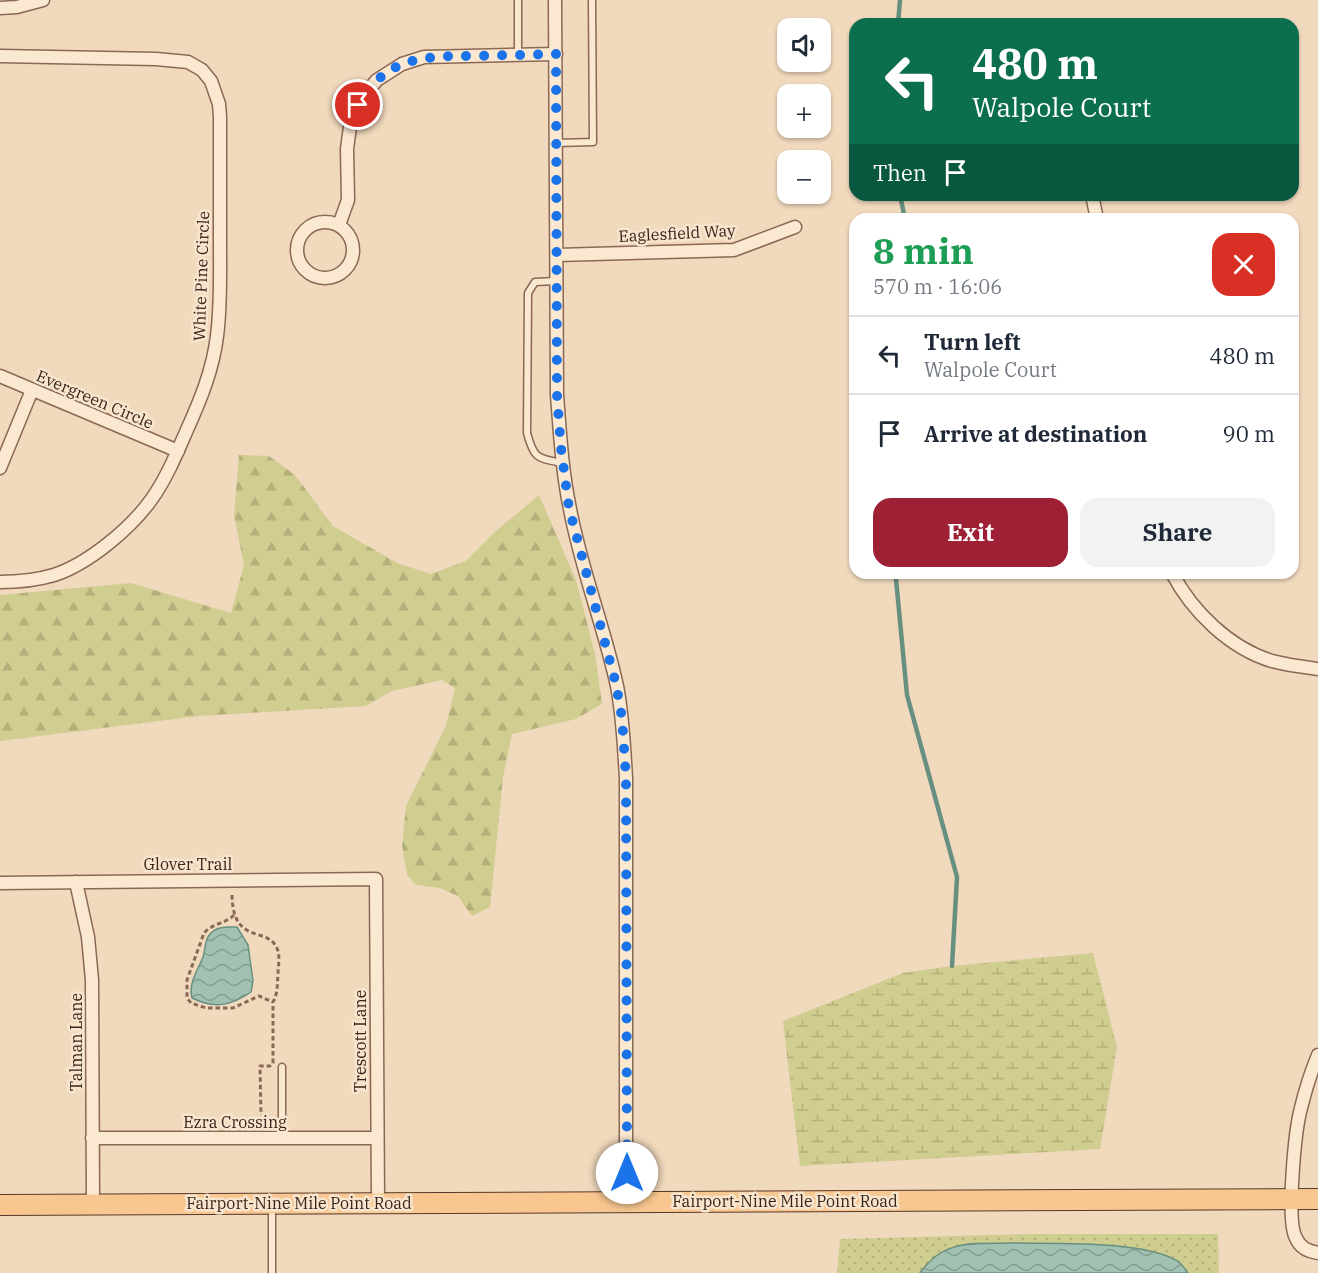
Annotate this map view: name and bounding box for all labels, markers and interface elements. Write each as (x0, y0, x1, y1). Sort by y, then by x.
map controls (777, 18, 831, 204)
button: sound (777, 18, 831, 72)
text: 480 m (972, 36, 1098, 91)
icon: left (873, 42, 951, 120)
pin (332, 79, 383, 130)
button: + (777, 84, 831, 138)
icon: arrive (341, 88, 374, 121)
text: Walpole Court (972, 89, 1151, 124)
button: − (777, 150, 831, 204)
icon: arrive (939, 156, 972, 189)
text: Then (873, 158, 927, 187)
street label: White Pine Circle (189, 211, 213, 341)
street label: Eaglesfield Way (618, 220, 737, 246)
text: 8 min (873, 227, 974, 274)
button: close (1212, 233, 1275, 296)
text: 570 m · 16:06 (873, 273, 1002, 300)
text: Turn left (924, 327, 1020, 356)
icon: left (873, 339, 906, 372)
text: 480 m (1209, 341, 1275, 370)
text: Walpole Court (924, 356, 1057, 383)
street label: Evergreen Circle (33, 365, 157, 433)
icon: arrive (873, 417, 906, 450)
text: Arrive at destination (924, 419, 1147, 448)
text: 90 m (1223, 419, 1275, 448)
button: Exit (873, 498, 1068, 567)
button: Share (1080, 498, 1275, 567)
street label: Glover Trail (144, 854, 233, 874)
street label: Trescott Lane (350, 990, 370, 1092)
street label: Talman Lane (66, 993, 86, 1091)
street label: Ezra Crossing (183, 1112, 287, 1132)
position arrow (595, 1141, 659, 1205)
street label: Fairport-Nine Mile Point Road (672, 1191, 898, 1211)
street label: Fairport-Nine Mile Point Road (186, 1193, 412, 1213)

